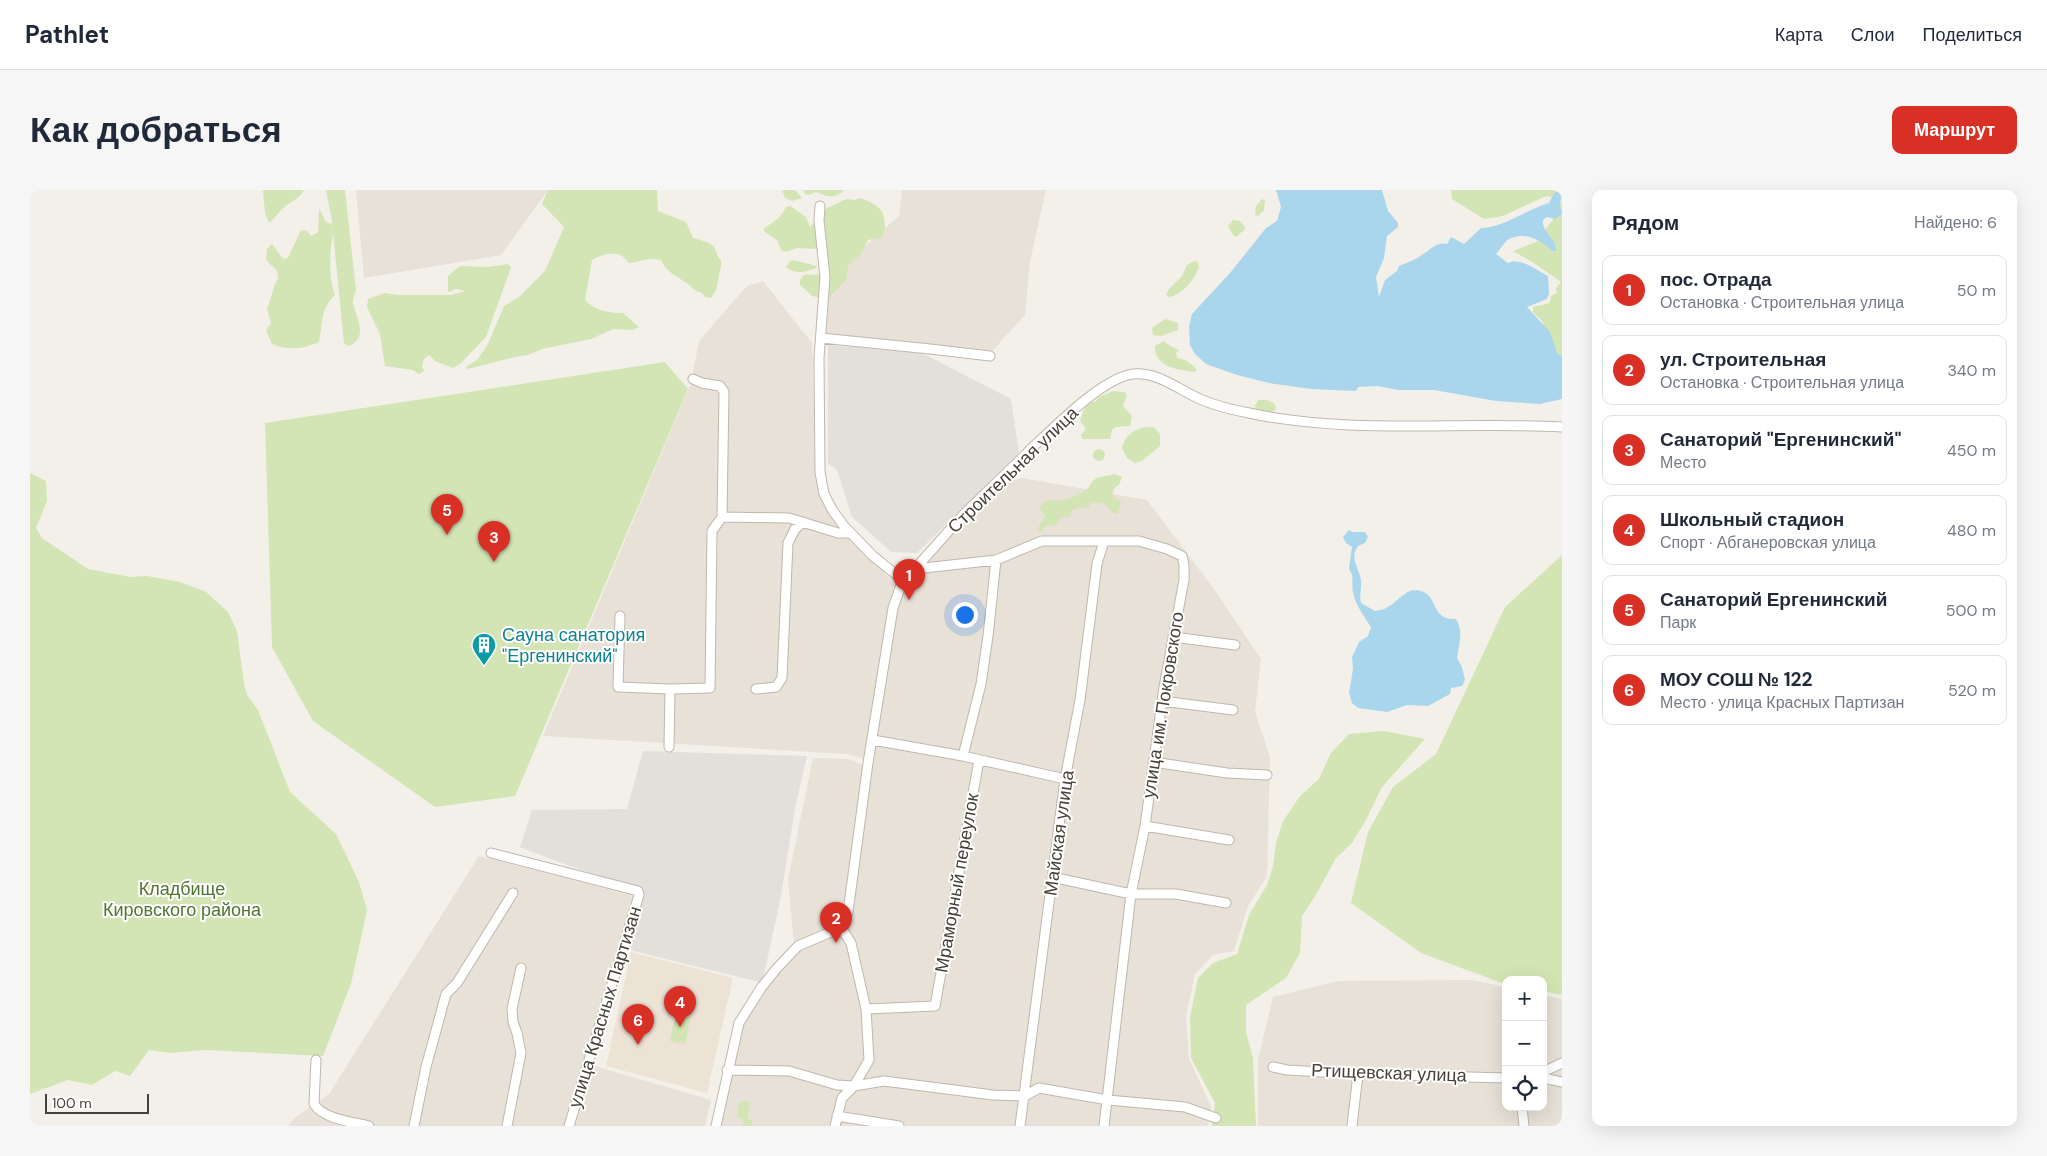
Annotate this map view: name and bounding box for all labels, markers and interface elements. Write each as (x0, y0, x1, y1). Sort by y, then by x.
text: Pathlet (25, 19, 109, 50)
text: Карта (1775, 23, 1823, 47)
text: Слои (1851, 23, 1895, 47)
text: Поделиться (1923, 23, 2022, 47)
button: Маршрут (1892, 106, 2017, 154)
text: Как добраться (30, 107, 282, 153)
text: Рядом (1612, 209, 1679, 237)
text: Найдено: 6 (1914, 212, 1997, 233)
text: пос. Отрада (1660, 267, 1772, 292)
text: 1 (1626, 280, 1632, 301)
text: 50 m (1957, 280, 1996, 301)
text: Остановка · Строительная улица (1660, 292, 1904, 313)
text: ул. Строительная (1660, 347, 1826, 372)
text: 2 (1624, 360, 1634, 381)
text: 340 m (1947, 360, 1996, 381)
text: Остановка · Строительная улица (1660, 372, 1904, 393)
street label: Строительная улица (943, 401, 1084, 539)
text: Санаторий "Ергенинский" (1660, 427, 1901, 452)
text: 3 (1624, 440, 1634, 461)
text: 450 m (1947, 440, 1996, 461)
text: Место (1660, 452, 1706, 473)
pin: 5 (431, 494, 463, 535)
text: Школьный стадион (1660, 507, 1844, 532)
text: 4 (1624, 520, 1634, 541)
text: 480 m (1947, 520, 1996, 541)
pin: 3 (478, 521, 510, 562)
text: Спорт · Абганеровская улица (1660, 532, 1876, 553)
pin: 1 (893, 559, 925, 600)
text: Санаторий Ергенинский (1660, 587, 1887, 612)
text: 5 (1624, 600, 1634, 621)
text: 500 m (1946, 600, 1996, 621)
your location (952, 602, 978, 628)
street label: улица им. Покровского (1136, 610, 1190, 800)
text: Парк (1660, 612, 1696, 633)
place label: Сауна санатория "Ергенинский" (502, 623, 645, 668)
building icon: Сауна санатория "Ергенинский" (471, 632, 497, 666)
text: МОУ СОШ № 122 (1660, 667, 1813, 692)
text: 6 (1624, 680, 1634, 701)
text: 520 m (1948, 680, 1996, 701)
text: Место · улица Красных Партизан (1660, 692, 1904, 713)
street label: Майская улица (1038, 768, 1080, 897)
street label: Мраморный переулок (929, 791, 985, 975)
park label: Кладбище Кировского района (103, 877, 262, 922)
pin: 2 (820, 902, 852, 943)
street label: улица Красных Партизан (563, 903, 647, 1111)
map controls (1502, 976, 1547, 1111)
button: + (1502, 976, 1547, 1021)
pin: 4 (664, 986, 696, 1027)
pin: 6 (622, 1004, 654, 1045)
button: − (1502, 1021, 1547, 1066)
street label: Ртищевская улица (1311, 1058, 1468, 1088)
button: locate (1502, 1066, 1547, 1111)
scale bar (45, 1091, 149, 1114)
text: 100 m (52, 1094, 92, 1112)

